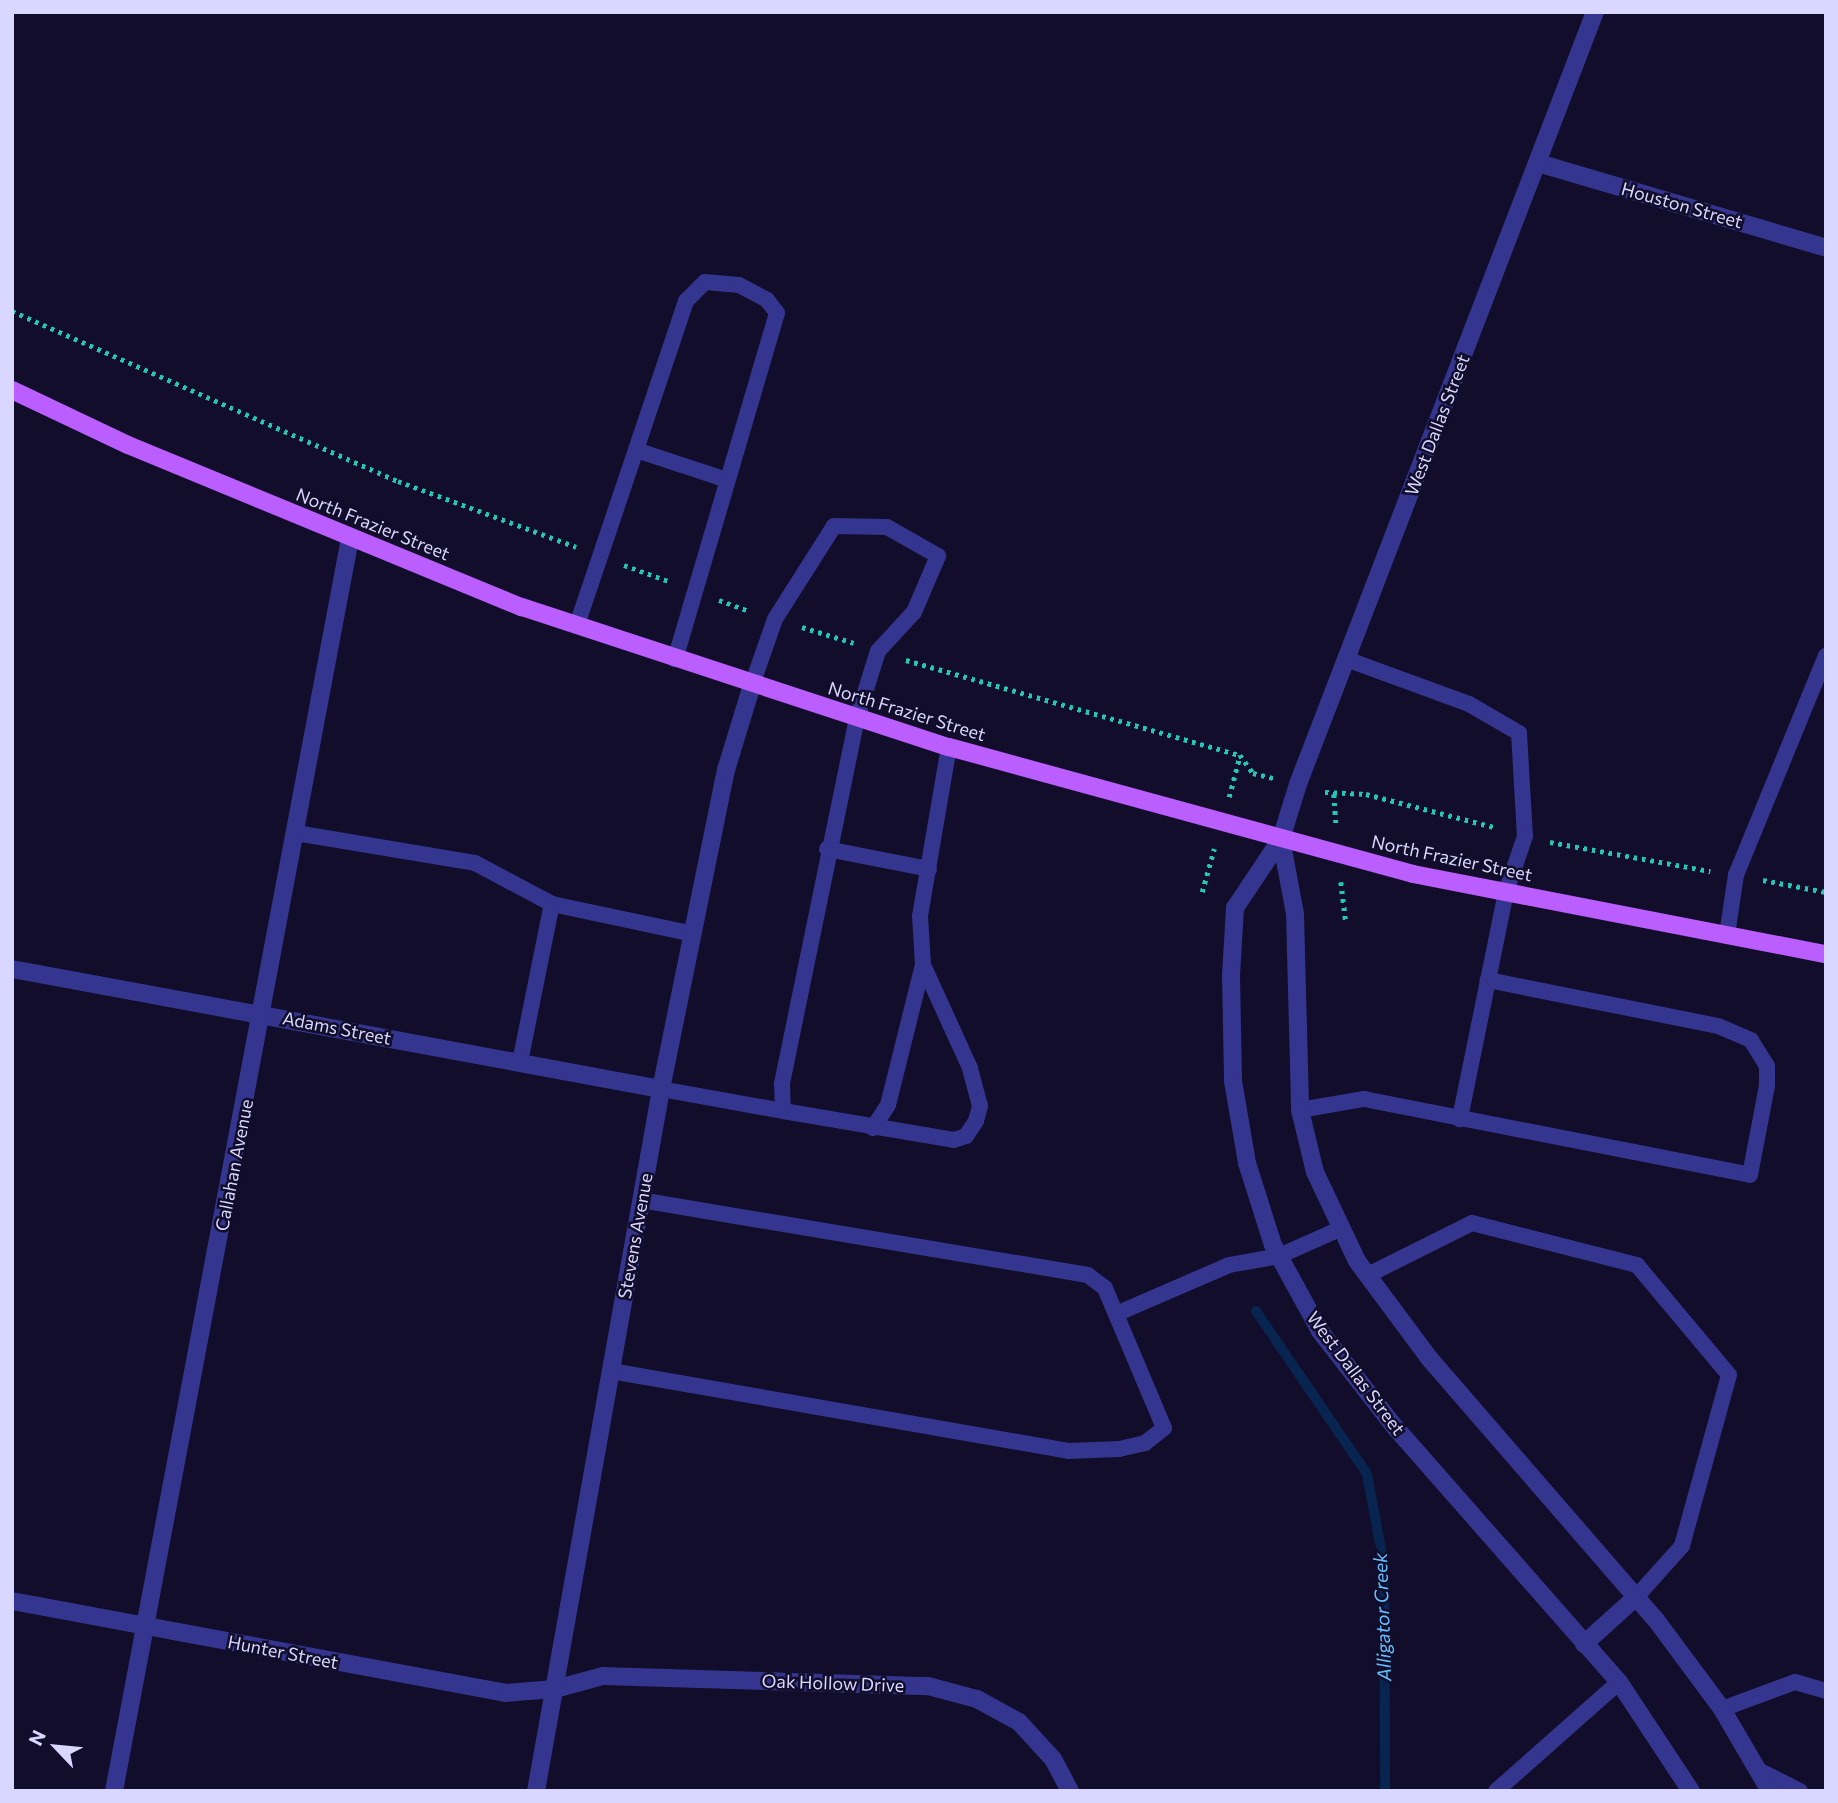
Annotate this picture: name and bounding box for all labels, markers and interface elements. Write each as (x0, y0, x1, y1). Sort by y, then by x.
street label: Houston Street (1619, 177, 1745, 233)
street label: West Dallas Street (1400, 351, 1474, 499)
street label: North Frazier Street (293, 483, 453, 565)
street label: North Frazier Street (826, 677, 988, 745)
street label: North Frazier Street (1370, 830, 1534, 886)
street label: Adams Street (281, 1007, 393, 1049)
street label: Callahan Avenue (211, 1097, 257, 1233)
street label: Stevens Avenue (613, 1171, 657, 1301)
street label: West Dallas Street (1302, 1307, 1410, 1439)
water label: Alligator Creek (1368, 1552, 1396, 1682)
street label: Hunter Street (226, 1631, 340, 1673)
street label: Oak Hollow Drive (761, 1670, 905, 1696)
north arrow (21, 1712, 91, 1782)
text: N (23, 1726, 50, 1749)

